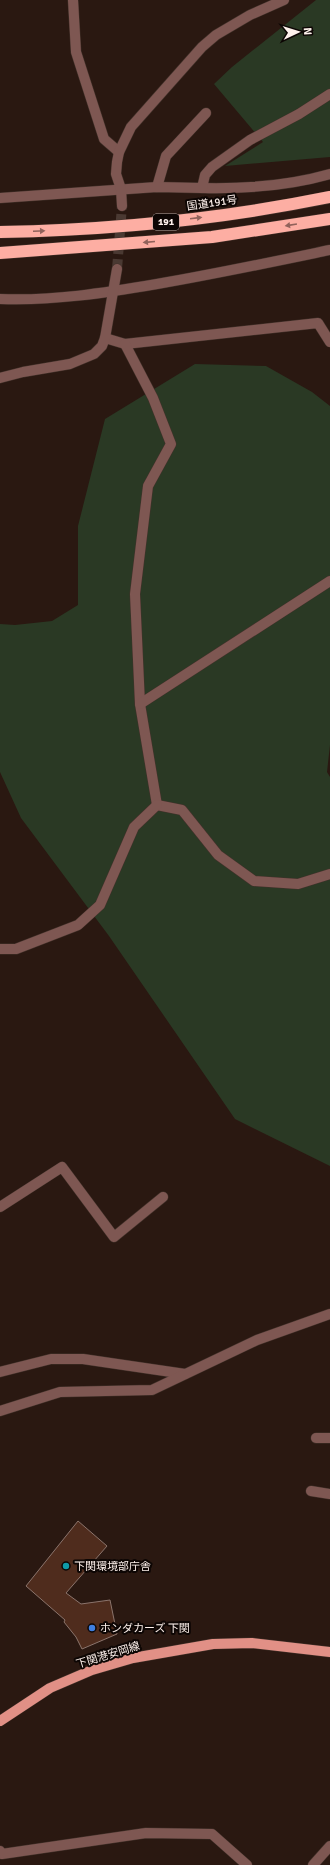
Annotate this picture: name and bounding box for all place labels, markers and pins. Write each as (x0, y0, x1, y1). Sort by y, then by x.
place label: 下関環境部庁舎 (74, 1560, 151, 1573)
marker: 下関環境部庁舎 (61, 1561, 71, 1571)
place label: ホンダカーズ 下関 (100, 1622, 190, 1635)
marker: ホンダカーズ 下関 (87, 1623, 97, 1633)

